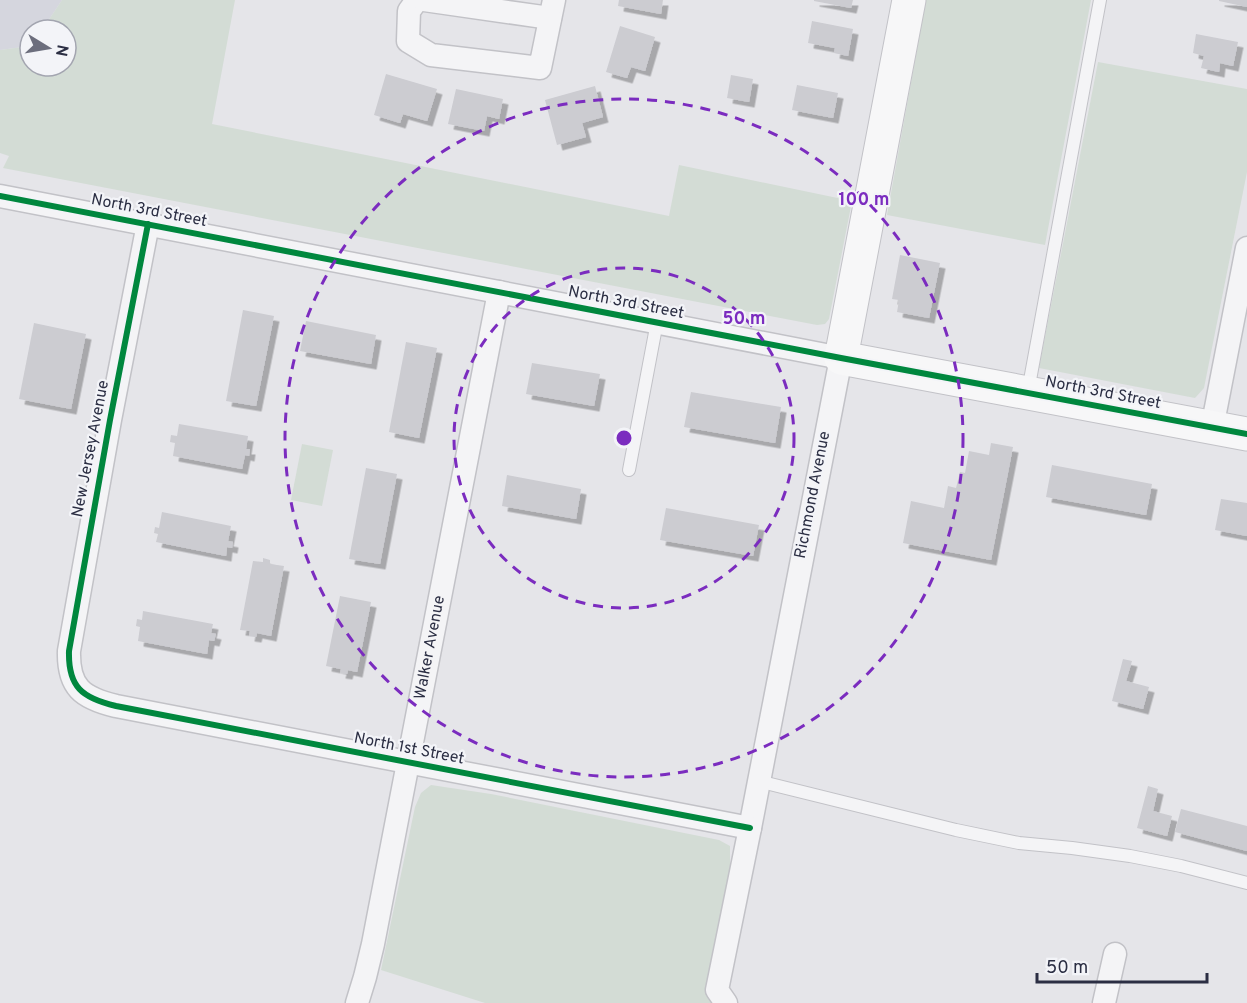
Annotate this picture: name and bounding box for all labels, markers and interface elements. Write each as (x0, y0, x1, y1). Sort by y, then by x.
north arrow (18, 18, 78, 78)
text: N (50, 43, 72, 58)
text: 100 m (838, 189, 890, 212)
street label: North 3rd Street (89, 190, 209, 232)
street label: North 3rd Street (566, 282, 686, 324)
text: 50 m (722, 308, 766, 331)
street label: North 3rd Street (1043, 372, 1163, 414)
street label: New Jersey Avenue (68, 379, 114, 519)
centre of rings (614, 428, 634, 448)
street label: Richmond Avenue (791, 430, 835, 560)
street label: Walker Avenue (410, 594, 450, 701)
street label: North 1st Street (352, 728, 466, 770)
scale bar (1037, 946, 1206, 984)
text: 50 m (1046, 957, 1088, 980)

